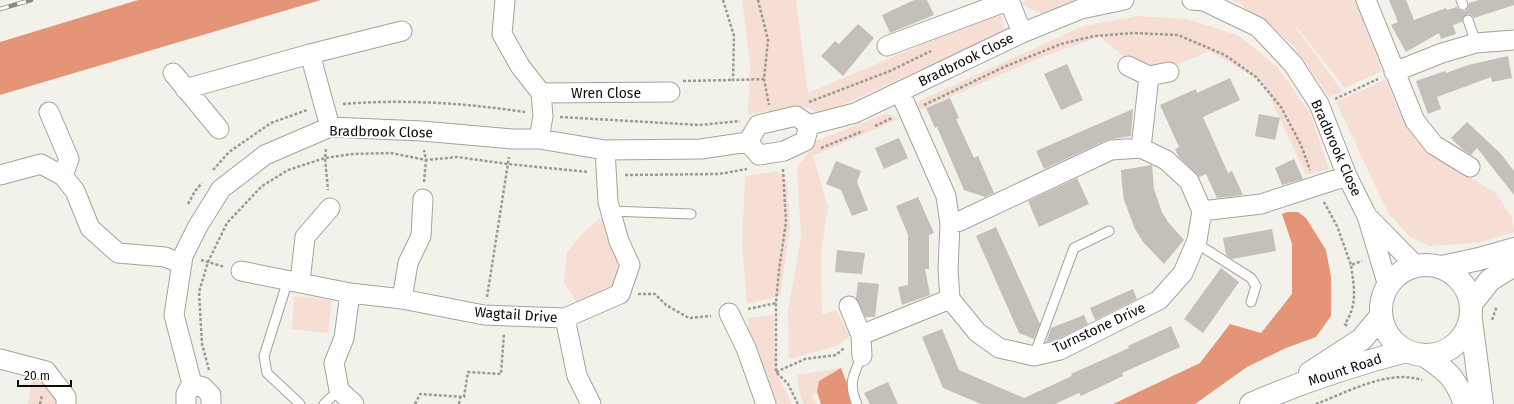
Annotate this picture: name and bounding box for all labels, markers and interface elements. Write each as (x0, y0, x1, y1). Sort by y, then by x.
street label: Bradbrook Close (916, 30, 1016, 90)
street label: Wren Close (571, 85, 641, 102)
street label: Bradbrook Close (1307, 97, 1365, 199)
street label: Bradbrook Close (329, 123, 433, 141)
street label: Turnstone Drive (1050, 299, 1148, 357)
street label: Wagtail Drive (474, 304, 558, 326)
street label: Mount Road (1306, 350, 1384, 390)
scale bar (18, 362, 71, 388)
text: 20 m (24, 369, 50, 383)

